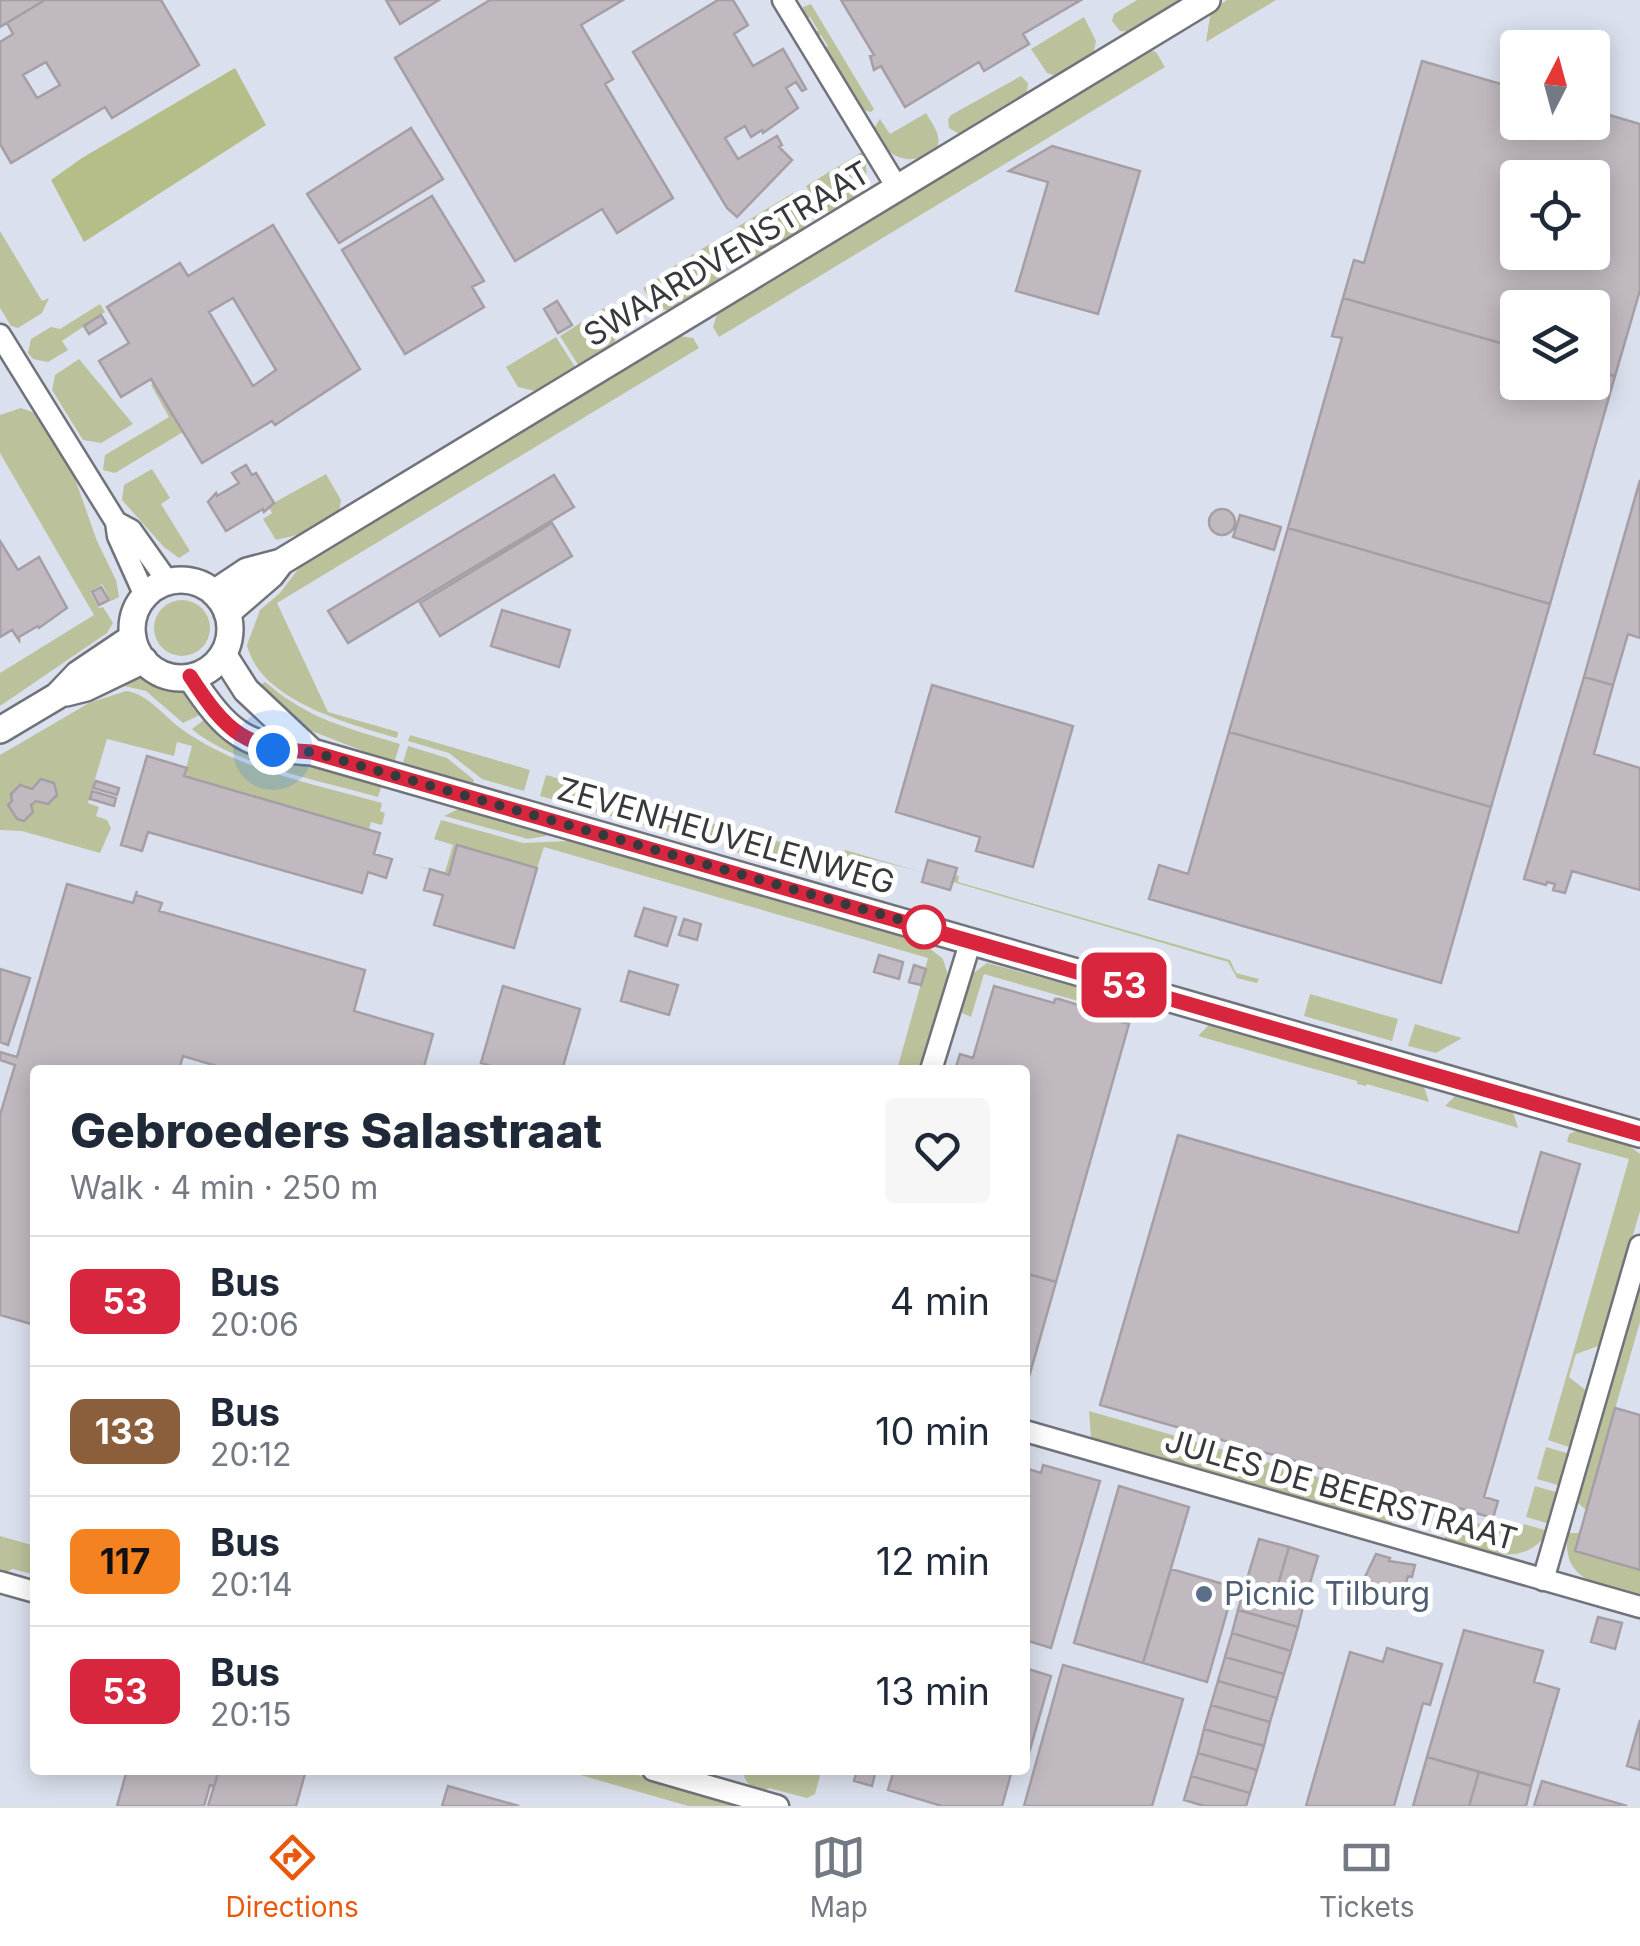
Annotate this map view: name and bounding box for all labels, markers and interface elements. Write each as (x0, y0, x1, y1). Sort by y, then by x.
north arrow (1500, 30, 1610, 140)
map controls (1500, 30, 1610, 400)
street label: SWAARDVENSTRAAT (576, 153, 877, 355)
button: locate (1500, 160, 1610, 270)
button: layers (1500, 290, 1610, 400)
your location (248, 725, 298, 775)
street label: ZEVENHEUVELENWEG (553, 769, 899, 902)
unlabelled marker (903, 906, 945, 948)
line badge: 53 (1079, 952, 1169, 1018)
text: 53 (1102, 964, 1146, 1006)
button: heart (885, 1098, 990, 1203)
text: Gebroeders Salastraat (70, 1101, 602, 1160)
text: Walk · 4 min · 250 m (70, 1168, 378, 1207)
text: Bus (210, 1259, 280, 1305)
text: 4 min (890, 1278, 990, 1324)
text: 53 (103, 1280, 147, 1322)
text: 20:06 (210, 1305, 299, 1344)
text: Bus (210, 1389, 280, 1435)
text: 10 min (875, 1408, 990, 1454)
text: 133 (95, 1410, 155, 1452)
street label: JULES DE BEERSTRAAT (1161, 1421, 1522, 1559)
text: 20:12 (210, 1435, 291, 1474)
text: Bus (210, 1519, 280, 1565)
text: 12 min (876, 1538, 990, 1584)
text: 117 (100, 1540, 150, 1582)
text: 20:14 (210, 1565, 293, 1604)
place label: Picnic Tilburg (1224, 1574, 1430, 1613)
marker: Picnic Tilburg (1193, 1583, 1215, 1605)
text: Bus (210, 1649, 280, 1695)
text: 13 min (875, 1668, 990, 1714)
text: 53 (103, 1670, 147, 1712)
text: 20:15 (210, 1695, 291, 1734)
tab: Directions (225, 1830, 359, 1924)
tab: Map (810, 1830, 868, 1924)
tab: Tickets (1319, 1830, 1415, 1924)

